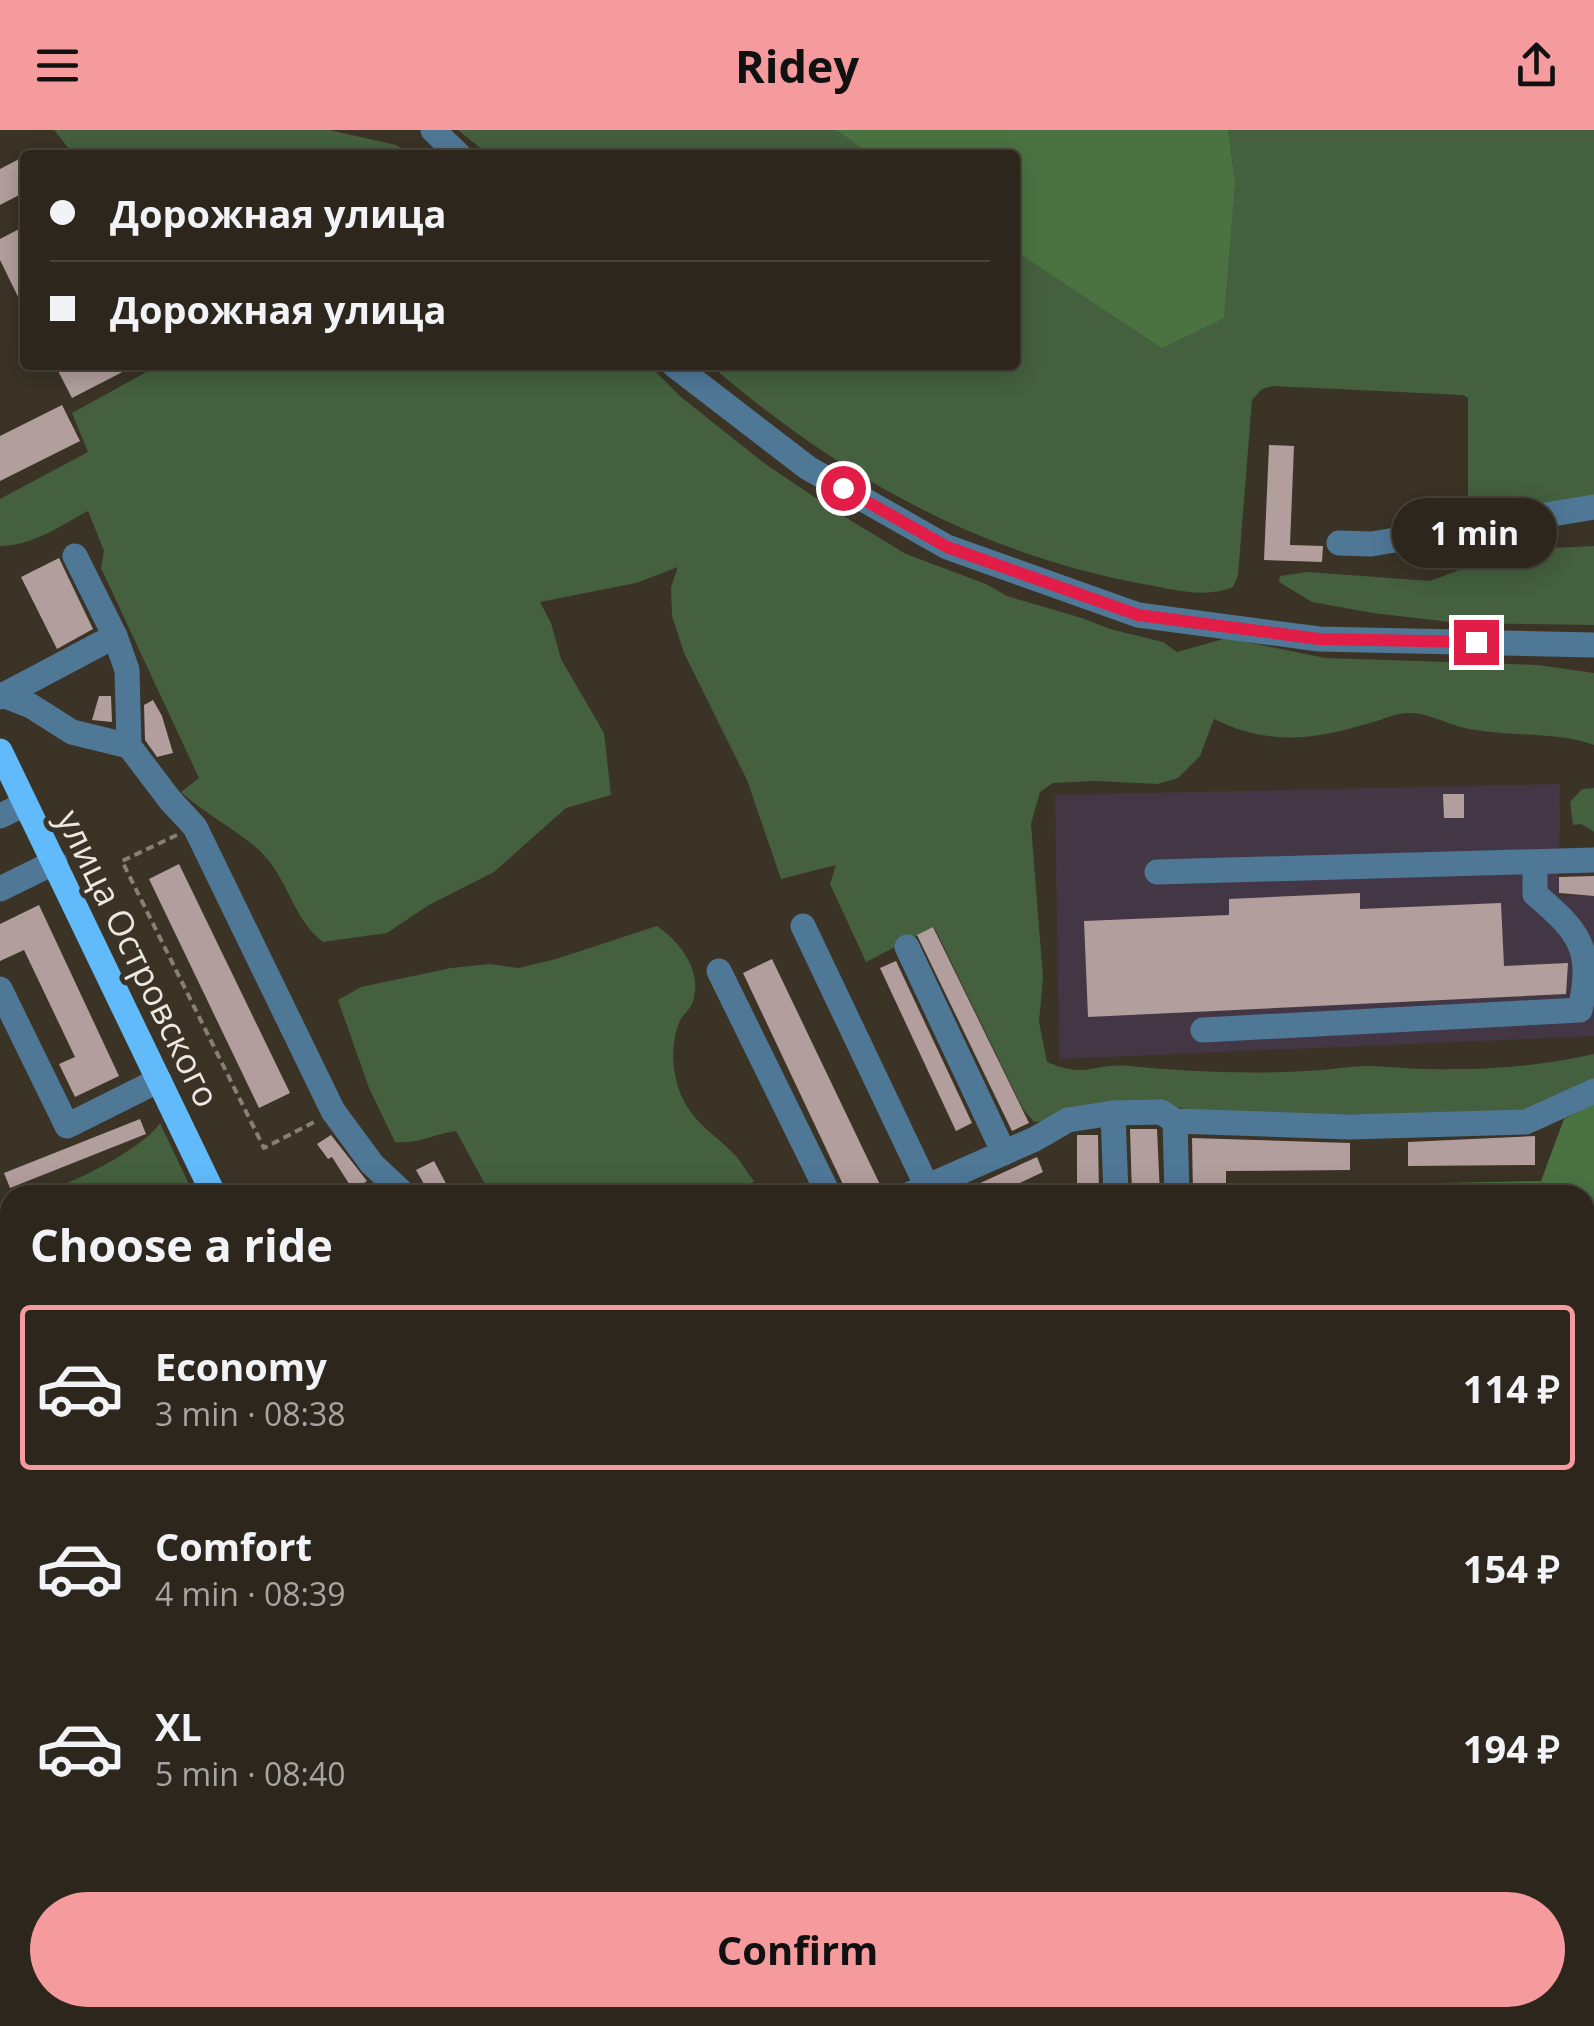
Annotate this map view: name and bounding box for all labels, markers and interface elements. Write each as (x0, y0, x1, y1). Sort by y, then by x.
text: Ridey (735, 35, 859, 96)
icon: menu (30, 38, 85, 93)
icon: share (1509, 38, 1564, 93)
text: Дорожная улица (110, 187, 446, 239)
text: Дорожная улица (110, 283, 446, 335)
route start (821, 466, 866, 511)
callout: 1 min (1394, 497, 1558, 567)
text: 1 min (1430, 511, 1519, 554)
route end (1454, 620, 1499, 665)
street label: улица Островского (47, 801, 231, 1115)
text: Choose a ride (30, 1214, 333, 1275)
text: Economy (155, 1340, 327, 1392)
icon: car (35, 1343, 125, 1433)
text: 114 ₽ (1463, 1362, 1560, 1414)
text: 3 min · 08:38 (155, 1392, 346, 1435)
text: Comfort (155, 1520, 312, 1572)
icon: car (35, 1523, 125, 1613)
text: 154 ₽ (1463, 1542, 1560, 1594)
text: 4 min · 08:39 (155, 1572, 346, 1615)
text: XL (155, 1700, 202, 1752)
icon: car (35, 1703, 125, 1793)
text: 194 ₽ (1463, 1722, 1560, 1774)
text: 5 min · 08:40 (155, 1752, 346, 1795)
button: Confirm (30, 1892, 1565, 2007)

